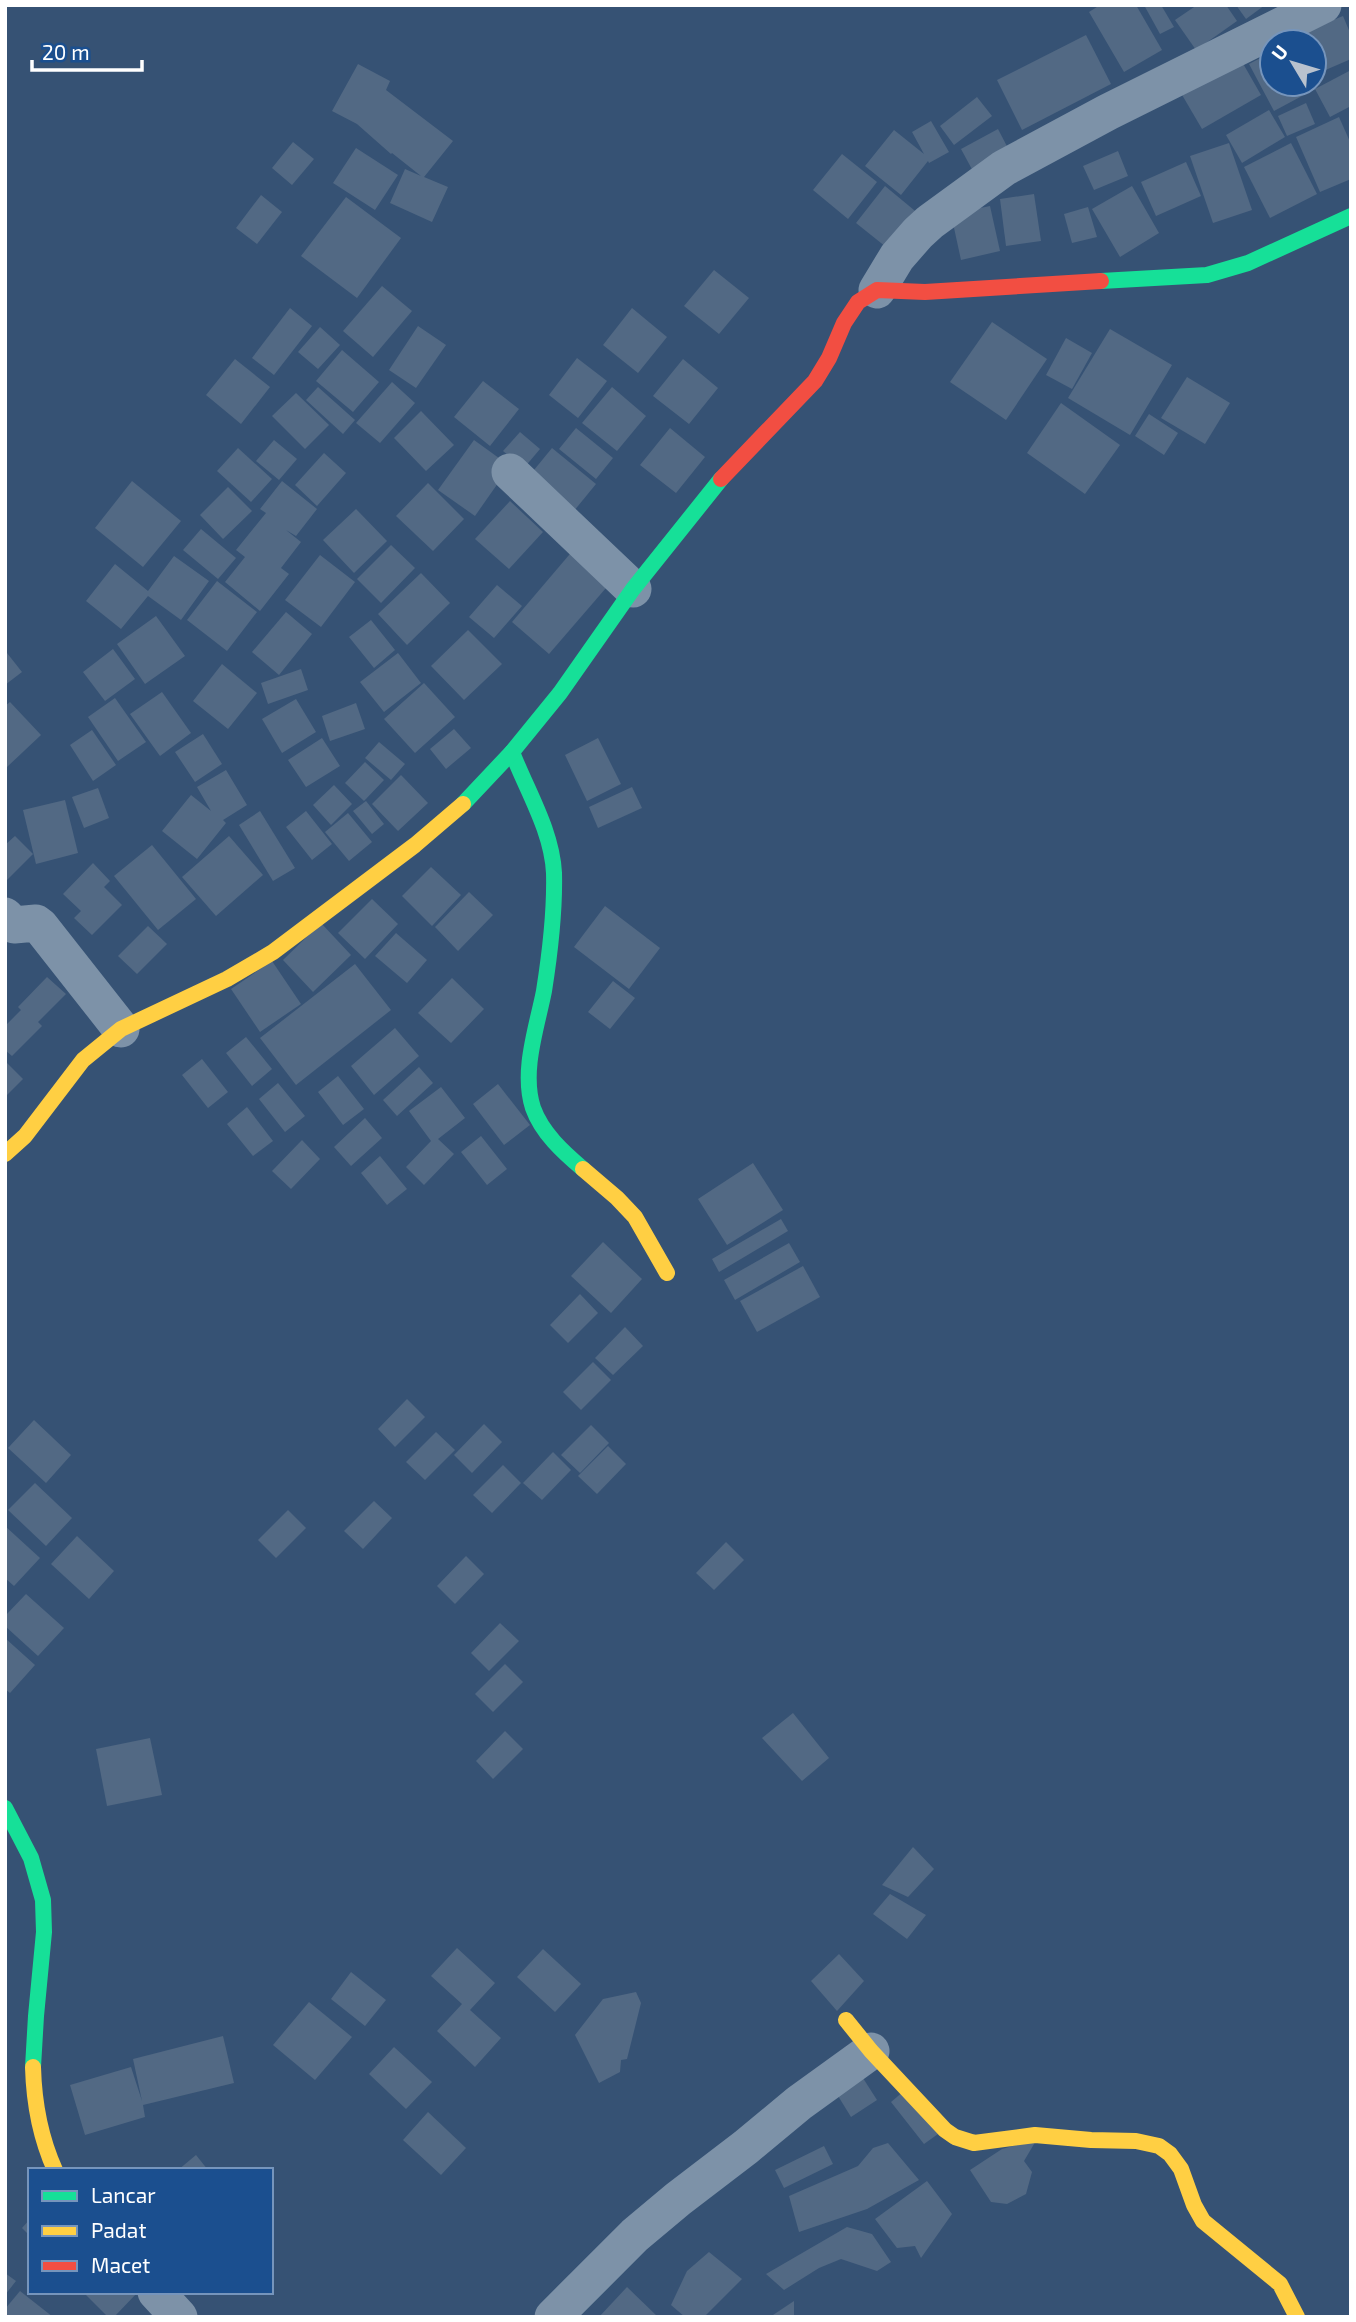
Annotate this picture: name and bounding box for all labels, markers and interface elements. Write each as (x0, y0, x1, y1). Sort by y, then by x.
scale bar (32, 28, 142, 72)
north arrow (1258, 28, 1328, 98)
text: 20 m (42, 39, 90, 64)
text: U (1266, 40, 1292, 64)
legend (28, 2168, 273, 2294)
text: Lancar (91, 2182, 156, 2207)
text: Padat (91, 2217, 146, 2242)
text: Macet (91, 2252, 150, 2277)

